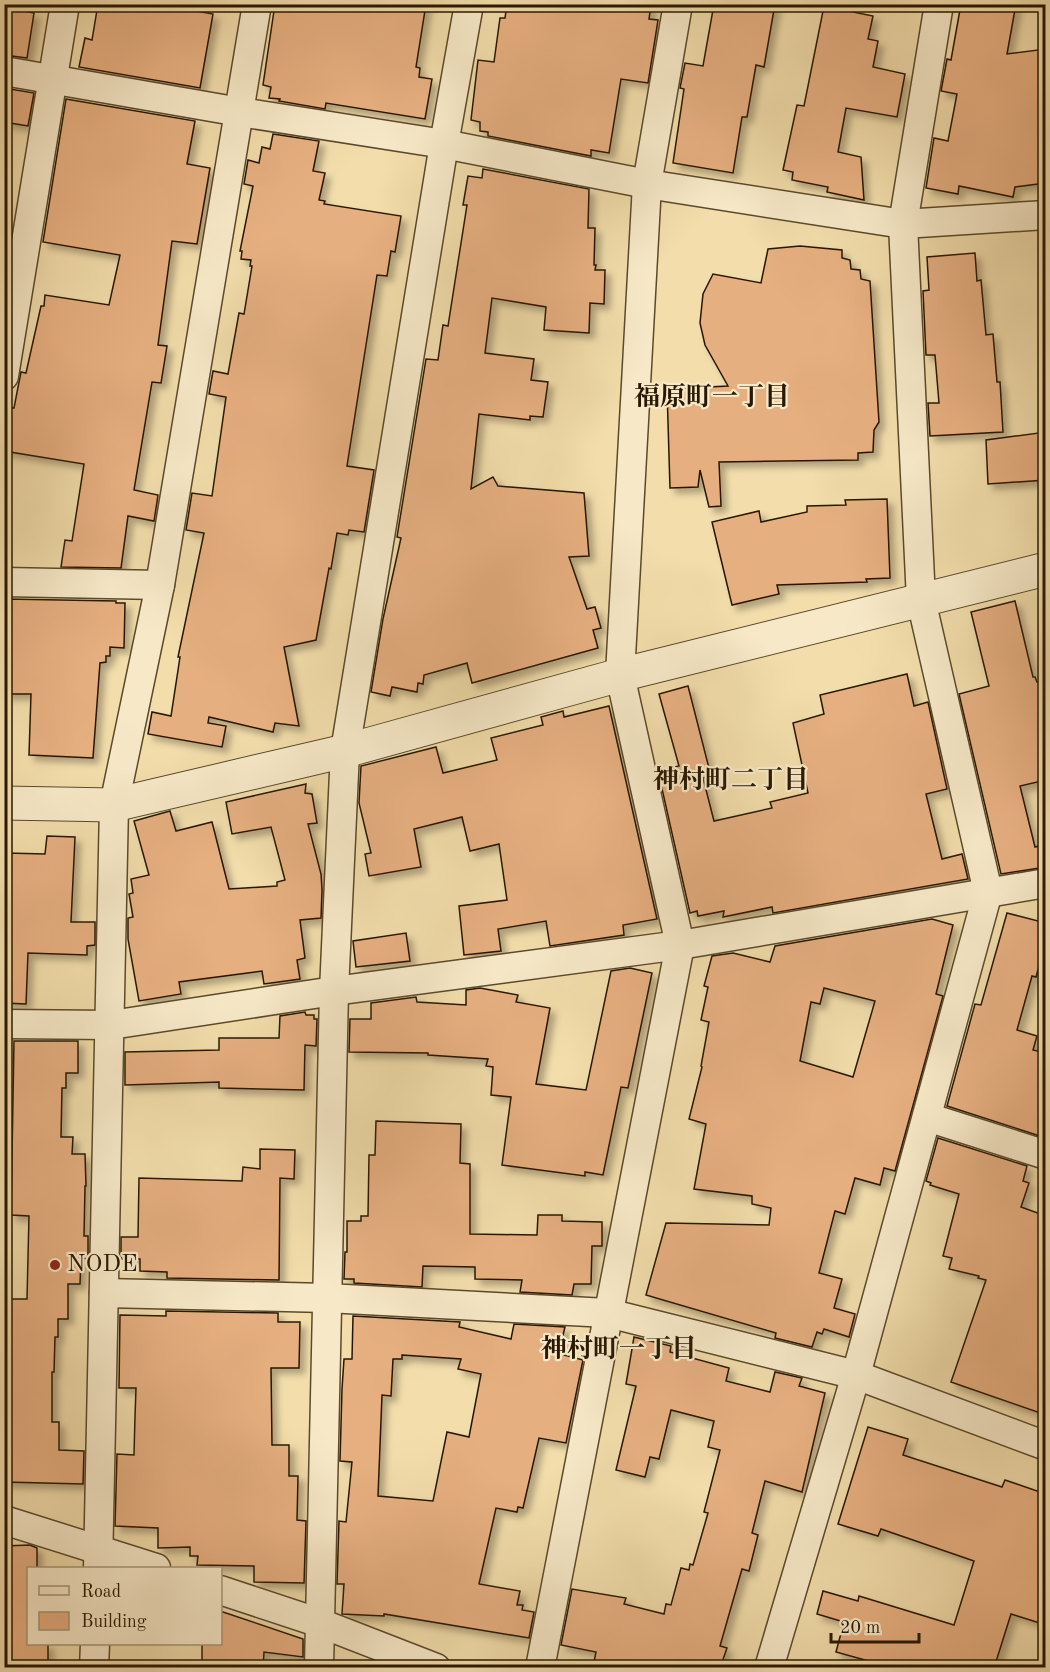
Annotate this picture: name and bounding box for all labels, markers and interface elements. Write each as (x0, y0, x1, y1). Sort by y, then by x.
district label: 福原町一丁目 (634, 382, 790, 411)
district label: 神村町二丁目 (653, 765, 809, 794)
place label: NODE (67, 1253, 138, 1277)
marker: NODE (48, 1258, 62, 1272)
district label: 神村町一丁目 (541, 1334, 697, 1363)
legend (27, 1567, 222, 1645)
text: Road (81, 1583, 121, 1601)
scale bar (831, 1606, 920, 1644)
text: Building (81, 1613, 147, 1631)
text: 20 m (840, 1619, 880, 1637)

